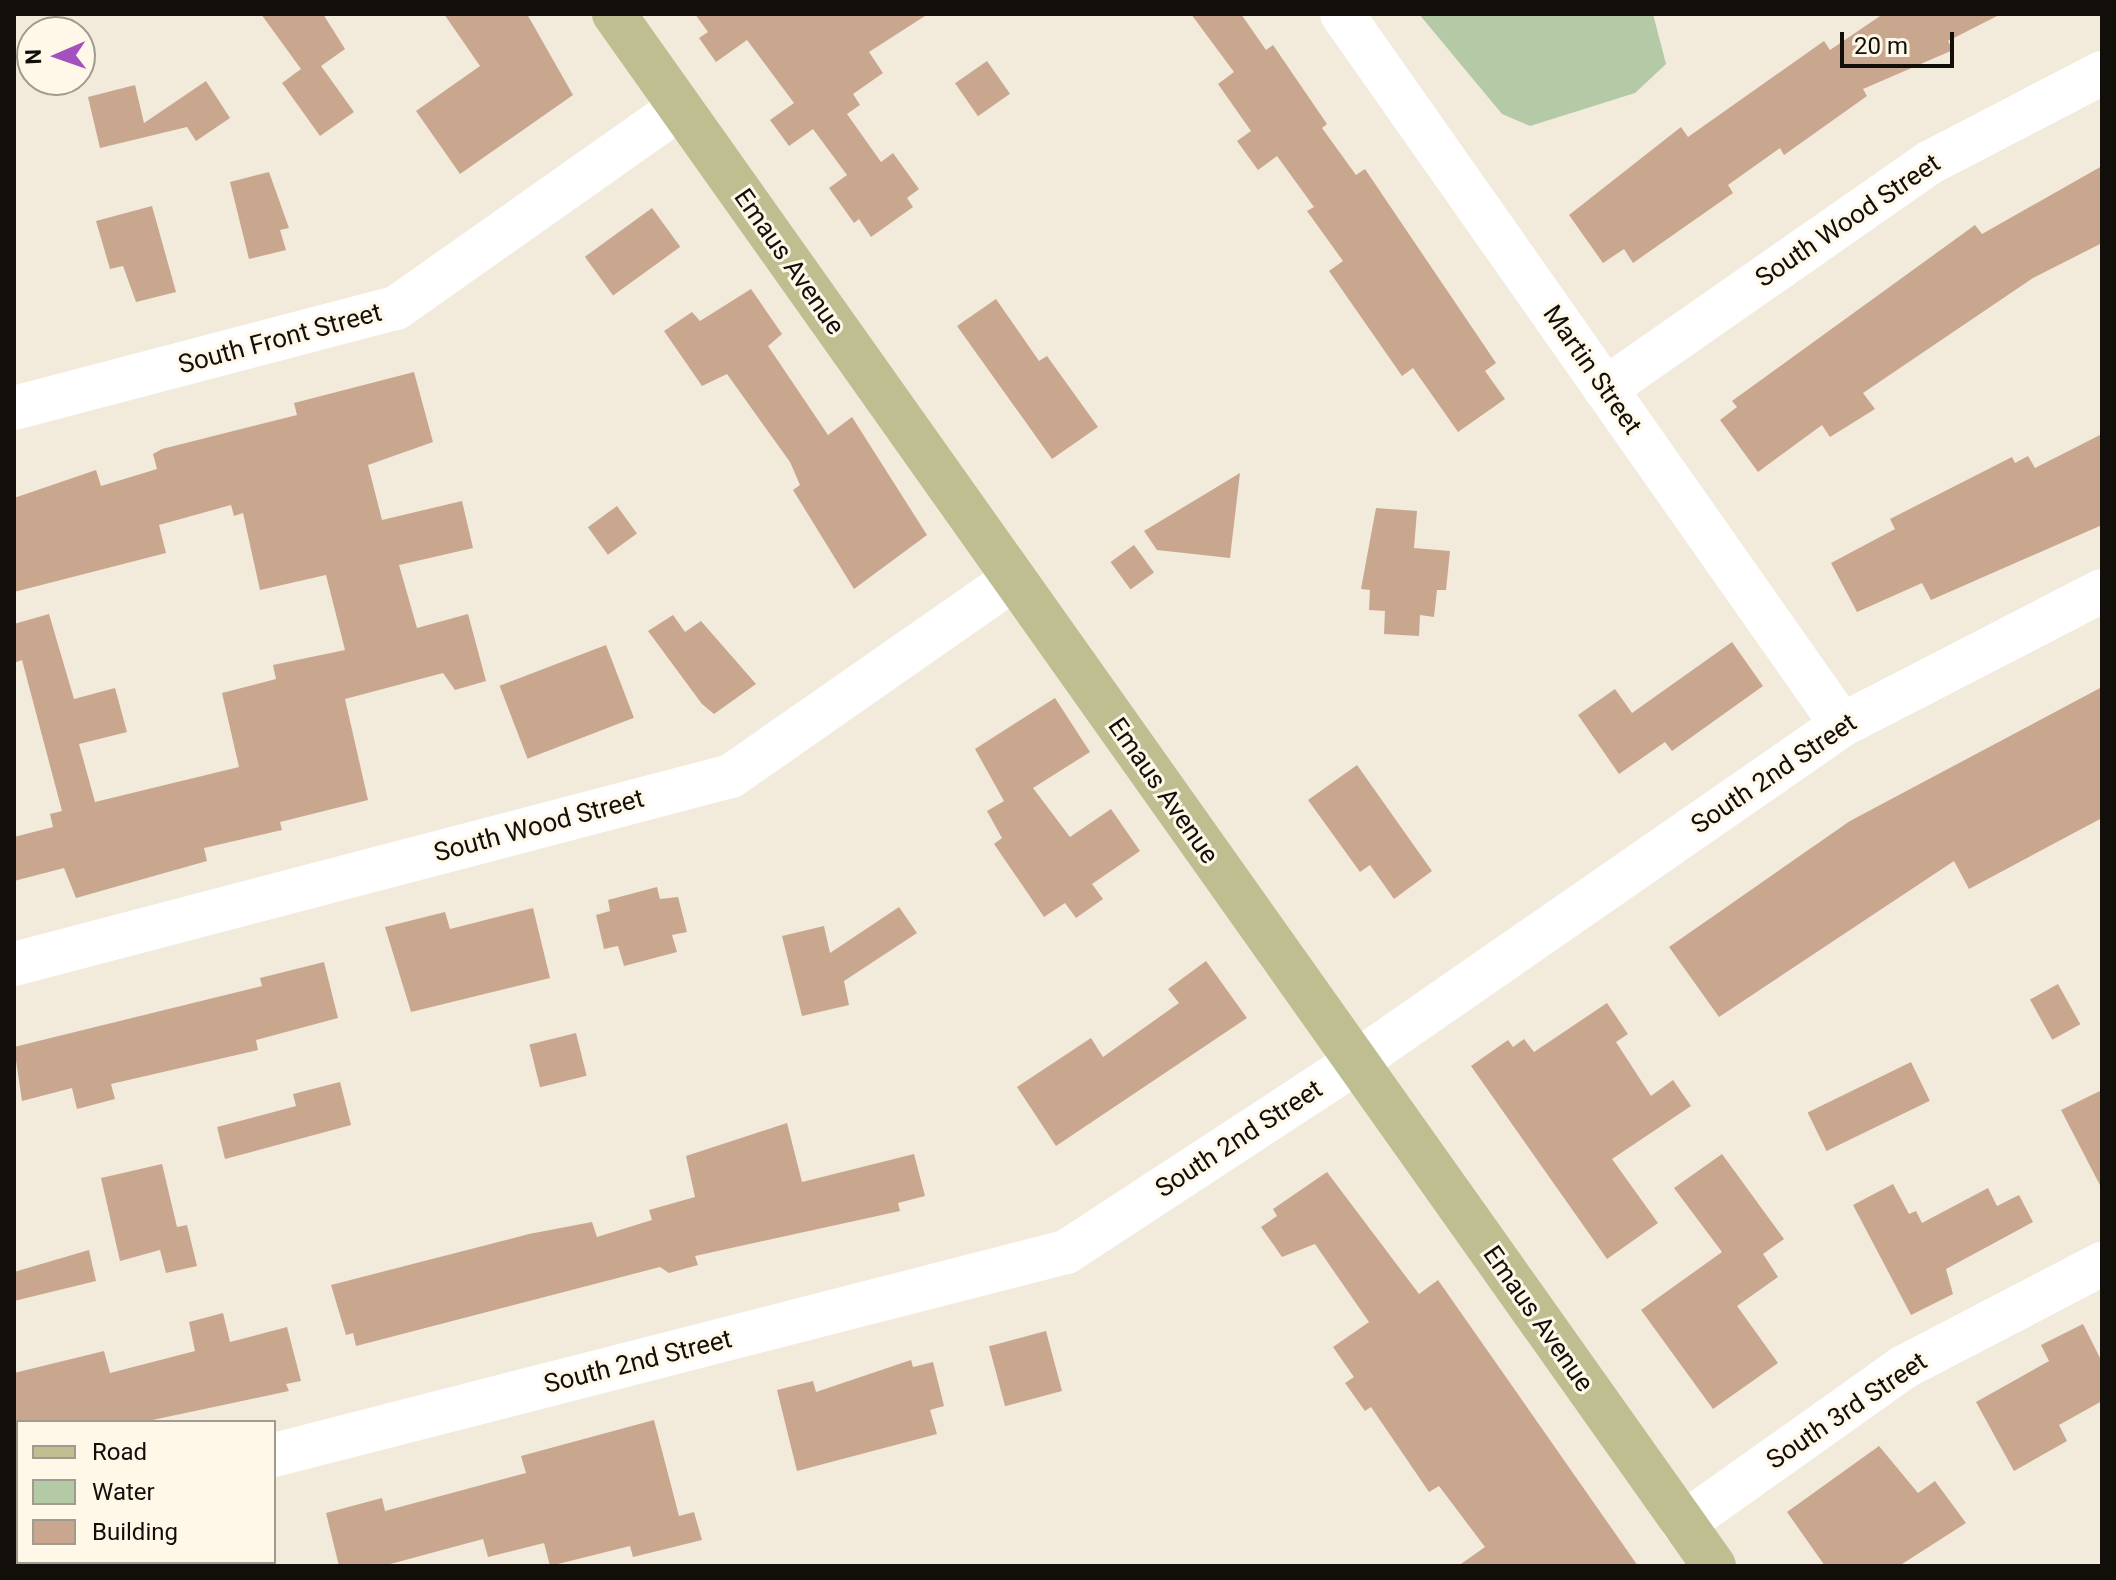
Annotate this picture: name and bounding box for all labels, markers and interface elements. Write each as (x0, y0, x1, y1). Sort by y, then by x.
north arrow (16, 16, 96, 96)
scale bar (1844, 16, 1958, 66)
text: 20 m (1854, 32, 1908, 60)
text: N (21, 49, 46, 65)
street label: South Wood Street (1750, 148, 1946, 294)
street label: Emaus Avenue (727, 183, 851, 341)
street label: South Front Street (175, 297, 385, 381)
street label: Martin Street (1536, 299, 1648, 441)
street label: South 2nd Street (1685, 707, 1863, 841)
street label: Emaus Avenue (1101, 712, 1225, 870)
street label: South Wood Street (431, 783, 647, 869)
street label: South 2nd Street (1150, 1073, 1328, 1205)
street label: Emaus Avenue (1476, 1240, 1600, 1398)
street label: South 2nd Street (541, 1324, 735, 1400)
street label: South 3rd Street (1761, 1346, 1933, 1476)
legend (16, 1420, 276, 1564)
text: Road (92, 1438, 147, 1466)
text: Water (92, 1478, 155, 1506)
text: Building (92, 1518, 178, 1546)

